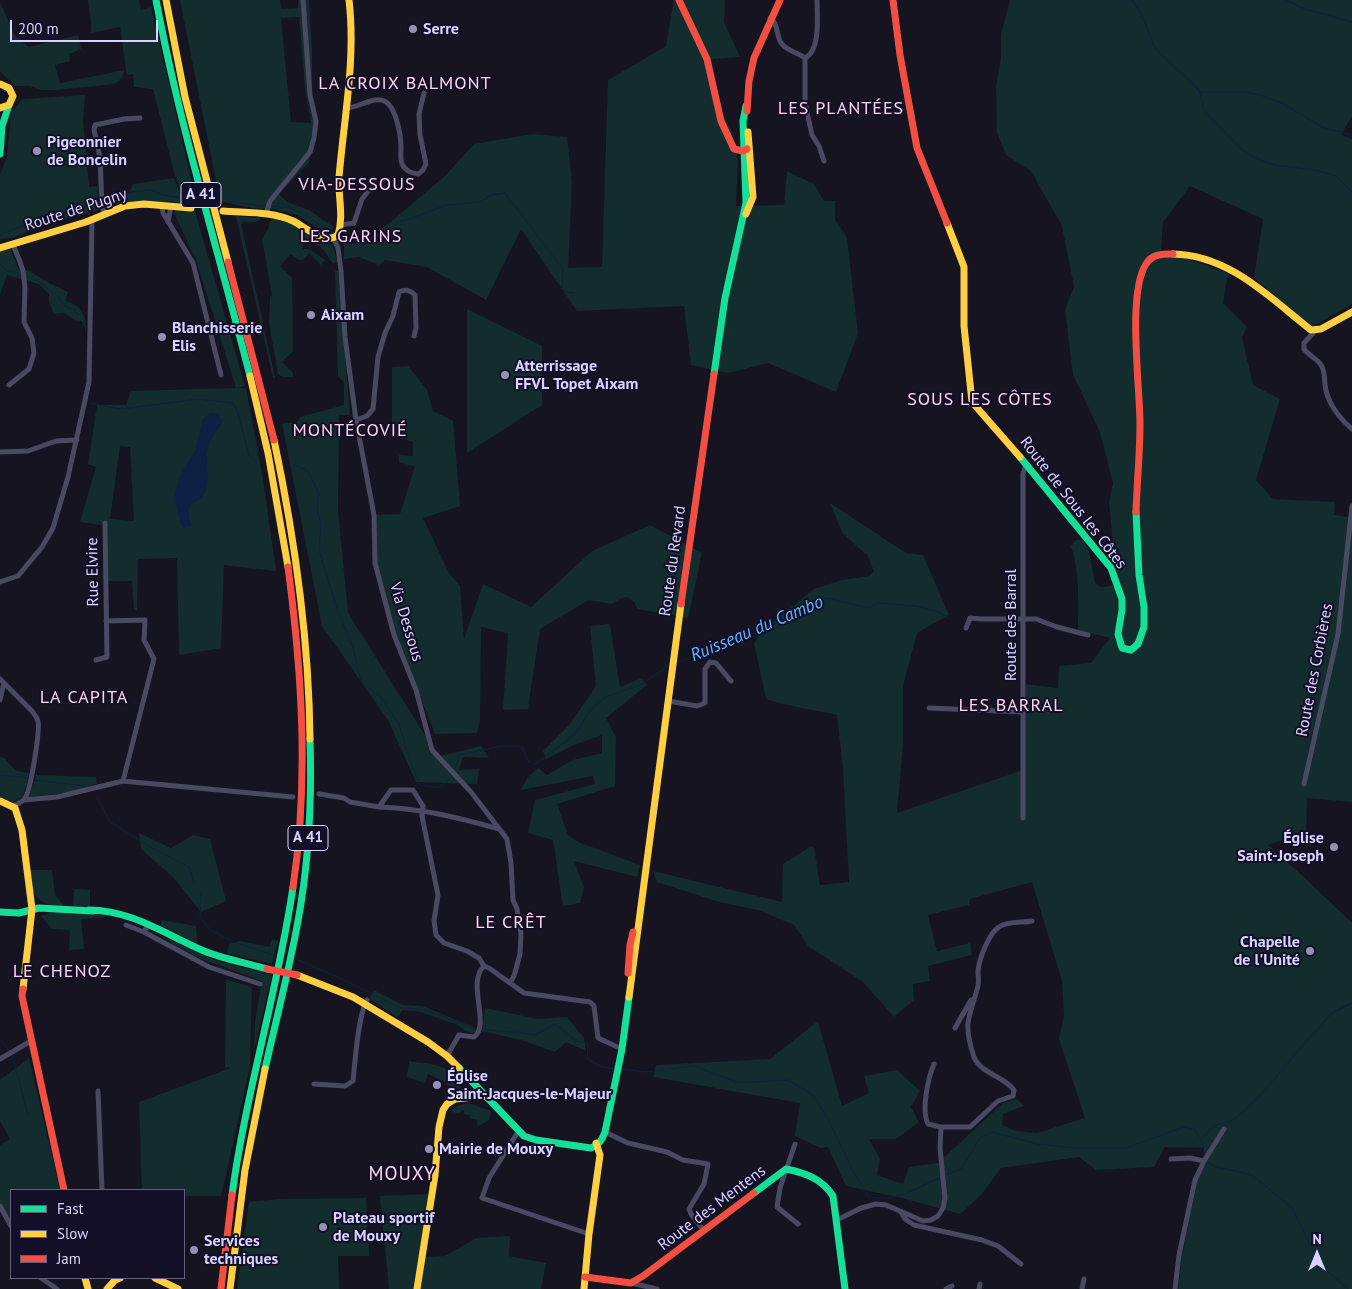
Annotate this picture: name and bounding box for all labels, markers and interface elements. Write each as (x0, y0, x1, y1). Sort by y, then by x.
scale bar (12, 10, 160, 42)
text: 200 m (18, 19, 59, 38)
place label: Serre (423, 19, 459, 39)
marker: Serre (407, 23, 419, 35)
district label: LA CROIX BALMONT (316, 73, 494, 95)
district label: LES PLANTÉES (776, 98, 906, 120)
place label: Pigeonnier de Boncelin (47, 132, 127, 170)
marker: Pigeonnier de Boncelin (31, 145, 43, 157)
district label: VIA-DESSOUS (297, 174, 417, 196)
road number: A 41 (181, 182, 221, 208)
street label: Route de Pugny (22, 184, 130, 236)
district label: LES GARINS (299, 226, 403, 248)
place label: Aixam (321, 305, 364, 325)
marker: Aixam (305, 309, 317, 321)
place label: Blanchisserie Elis (172, 318, 262, 356)
marker: Blanchisserie Elis (156, 331, 168, 343)
place label: Atterrissage FFVL Topet Aixam (515, 356, 638, 394)
marker: Atterrissage FFVL Topet Aixam (499, 369, 511, 381)
district label: SOUS LES CÔTES (905, 389, 1055, 411)
district label: MONTÉCOVIÉ (291, 420, 409, 442)
street label: Route de Sous les Côtes (1015, 433, 1131, 573)
street label: Route du Revard (656, 505, 690, 617)
street label: Rue Elvire (83, 537, 103, 607)
street label: Route des Barral (1001, 569, 1021, 681)
street label: Via Dessous (385, 580, 427, 664)
water label: Ruisseau du Cambo (687, 591, 827, 667)
street label: Route des Corbières (1293, 602, 1337, 738)
district label: LA CAPITA (39, 687, 129, 709)
district label: LES BARRAL (957, 695, 1065, 717)
road number: A 41 (288, 826, 328, 850)
place label: Église Saint-Joseph (1237, 828, 1324, 866)
marker: Église Saint-Joseph (1328, 841, 1340, 853)
district label: LE CRÊT (474, 912, 548, 934)
place label: Chapelle de l'Unité (1234, 932, 1300, 970)
marker: Chapelle de l'Unité (1304, 945, 1316, 957)
district label: LE CHENOZ (12, 961, 112, 983)
place label: Église Saint-Jacques-le-Majeur (447, 1066, 611, 1104)
marker: Église Saint-Jacques-le-Majeur (431, 1079, 443, 1091)
place label: Mairie de Mouxy (439, 1139, 553, 1159)
marker: Mairie de Mouxy (423, 1143, 435, 1155)
street label: Route des Mentens (654, 1161, 770, 1255)
district label: MOUXY (368, 1164, 436, 1186)
legend (10, 1189, 185, 1279)
text: Fast (57, 1199, 84, 1218)
place label: Plateau sportif de Mouxy (333, 1208, 434, 1246)
marker: Plateau sportif de Mouxy (317, 1221, 329, 1233)
text: Slow (57, 1224, 88, 1243)
north arrow (1292, 1229, 1342, 1279)
text: N (1312, 1230, 1322, 1248)
place label: Services techniques (204, 1231, 278, 1269)
marker: Services techniques (188, 1244, 200, 1256)
text: Jam (57, 1249, 81, 1268)

